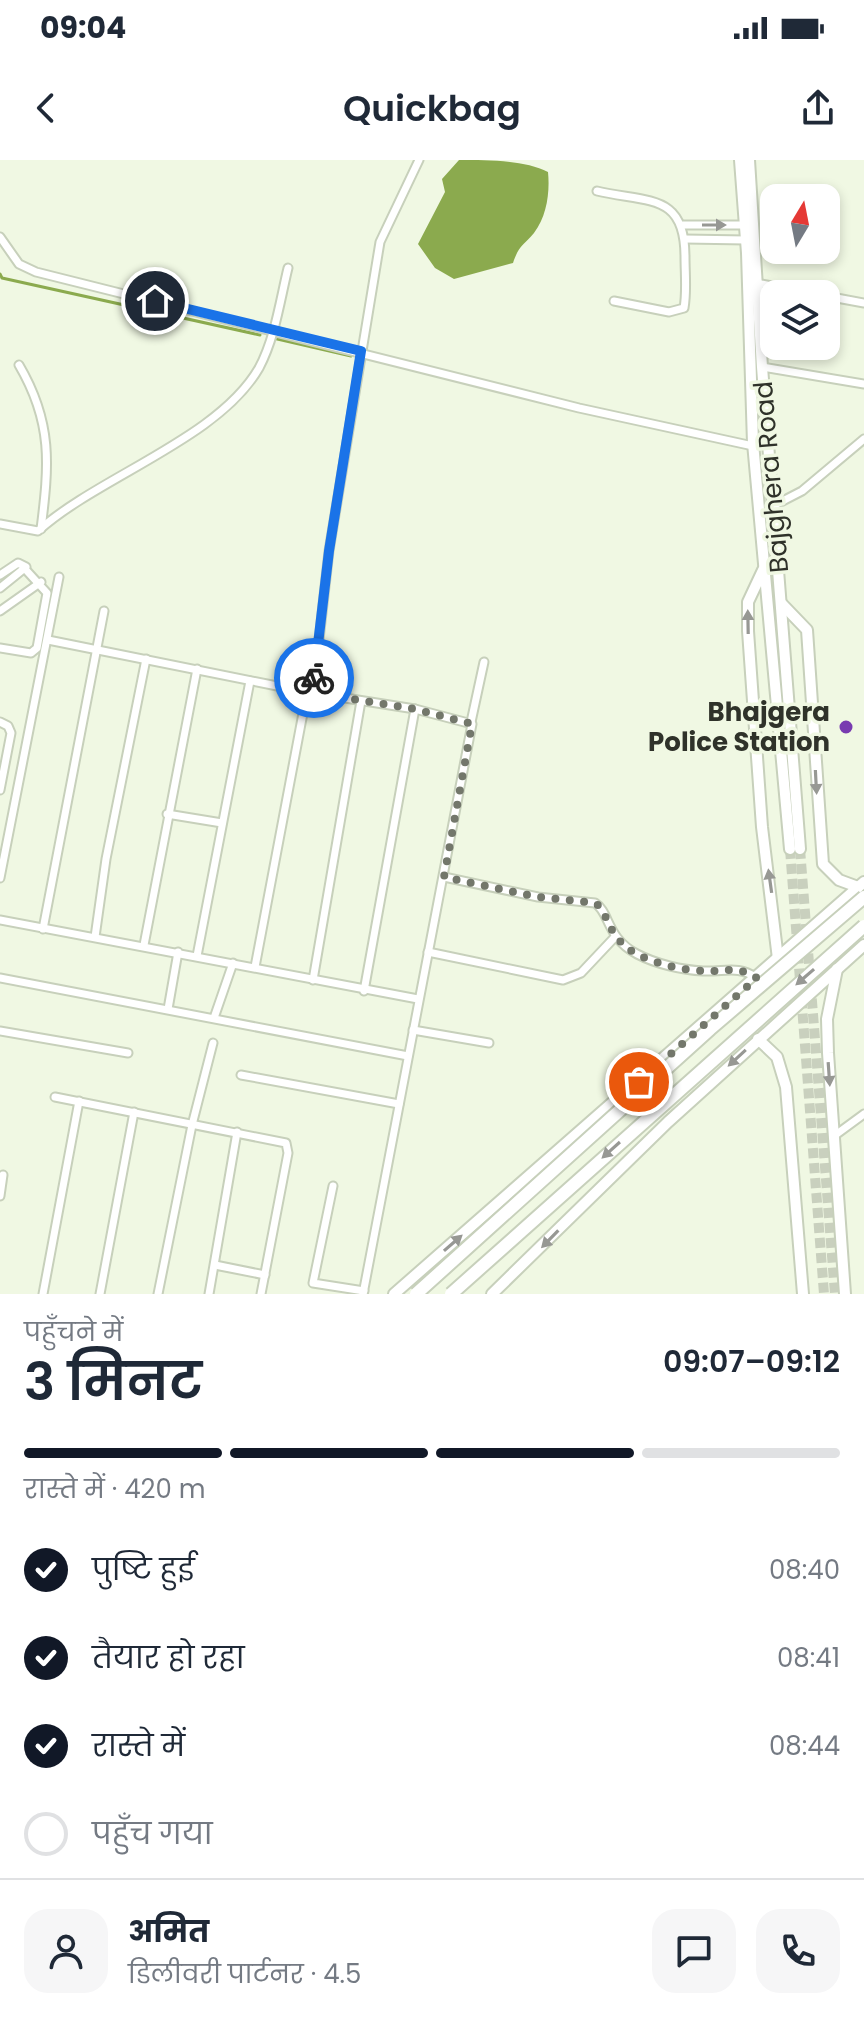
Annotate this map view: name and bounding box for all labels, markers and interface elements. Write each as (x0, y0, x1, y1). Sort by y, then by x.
text: 09:04 (40, 6, 126, 49)
text: Quickbag (343, 83, 521, 134)
icon: back (24, 86, 68, 130)
icon: share (796, 86, 840, 130)
north arrow (760, 184, 840, 264)
map controls (760, 184, 840, 360)
one-way arrow (702, 219, 727, 231)
pin (121, 267, 189, 335)
icon: home (133, 279, 177, 323)
button: layers (760, 280, 840, 360)
street label: Bajghera Road (745, 380, 797, 574)
one-way arrow (742, 609, 755, 634)
courier (274, 638, 354, 718)
icon: bike (292, 656, 336, 700)
place label: Bhajgera Police Station (648, 694, 830, 760)
marker: Bhajgera Police Station (837, 718, 855, 736)
one-way arrow (810, 770, 823, 795)
one-way arrow (763, 868, 776, 893)
one-way arrow (795, 968, 815, 985)
pin (605, 1048, 673, 1116)
one-way arrow (728, 1049, 747, 1067)
icon: bag (617, 1060, 661, 1104)
one-way arrow (823, 1062, 836, 1087)
one-way arrow (601, 1140, 620, 1158)
one-way arrow (542, 1229, 560, 1248)
one-way arrow (443, 1235, 463, 1252)
text: पहुँचने में (24, 1314, 123, 1350)
text: 09:07–09:12 (663, 1340, 840, 1383)
text: 3 मिनट (24, 1345, 202, 1418)
text: रास्ते में · 420 m (24, 1471, 205, 1507)
icon: check (24, 1548, 68, 1592)
text: पुष्टि हुई (92, 1548, 195, 1591)
text: 08:40 (769, 1552, 840, 1588)
icon: check (24, 1636, 68, 1680)
text: तैयार हो रहा (92, 1636, 245, 1679)
text: 08:41 (777, 1640, 840, 1676)
icon: check (24, 1724, 68, 1768)
text: रास्ते में (92, 1724, 185, 1767)
text: 08:44 (769, 1728, 840, 1764)
text: पहुँच गया (92, 1812, 213, 1855)
button: person (24, 1909, 108, 1993)
button: chat (652, 1909, 736, 1993)
button: phone (756, 1909, 840, 1993)
text: अमित (128, 1910, 209, 1953)
text: डिलीवरी पार्टनर · 4.5 (128, 1956, 361, 1992)

